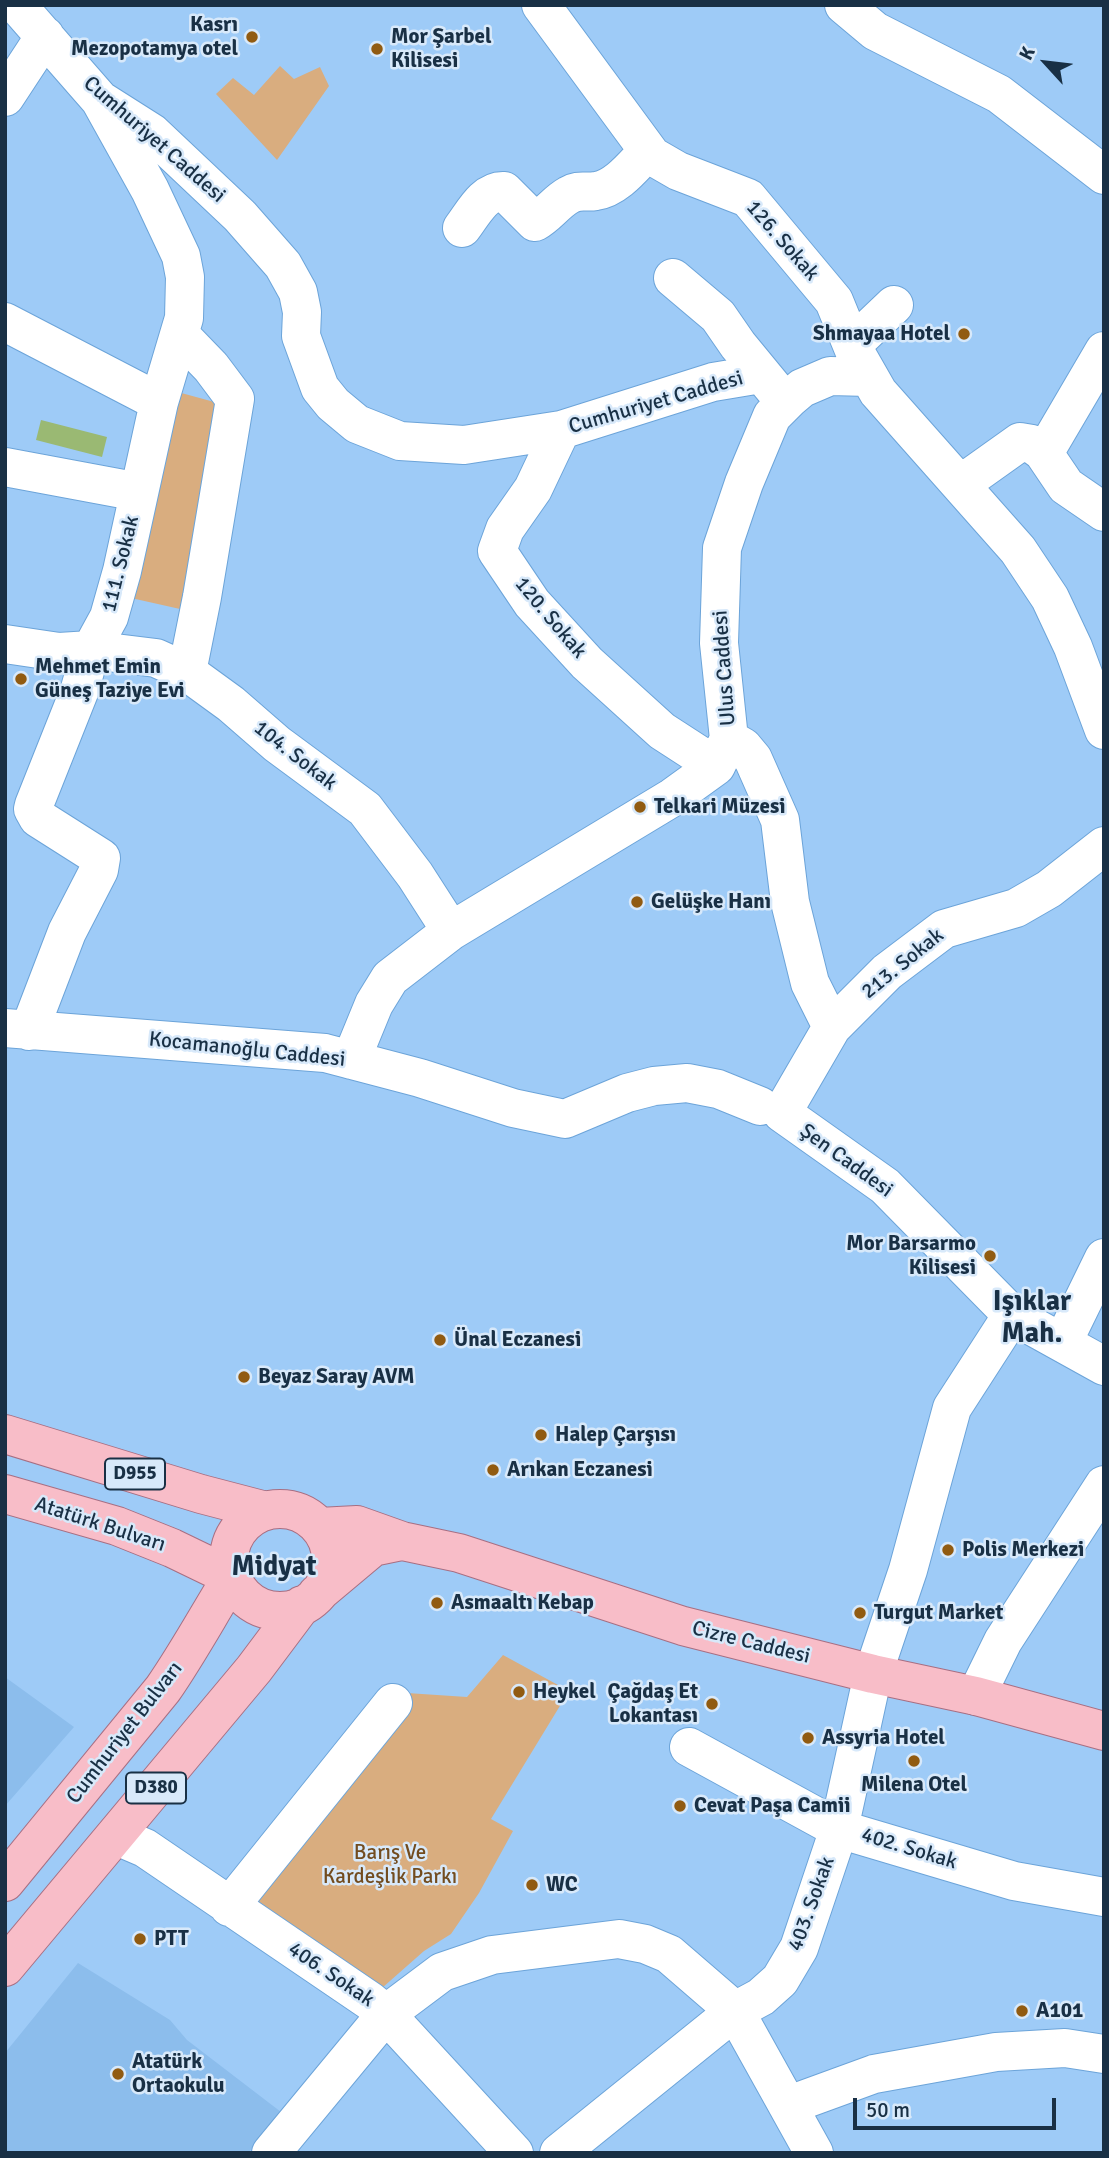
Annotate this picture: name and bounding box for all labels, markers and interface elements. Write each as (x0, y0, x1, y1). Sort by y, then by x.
place label: Kasrı Mezopotamya otel (71, 12, 238, 62)
place label: Mor Şarbel Kilisesi (391, 24, 491, 74)
north arrow (1011, 28, 1081, 98)
marker: Kasrı Mezopotamya otel (244, 29, 260, 45)
marker: Mor Şarbel Kilisesi (369, 41, 385, 57)
text: K (1014, 43, 1041, 64)
street label: Cumhuriyet Caddesi (78, 71, 230, 209)
street label: 126. Sokak (740, 196, 824, 286)
place label: Shmayaa Hotel (813, 321, 950, 347)
marker: Shmayaa Hotel (956, 326, 972, 342)
street label: Cumhuriyet Caddesi (566, 366, 746, 440)
street label: 111. Sokak (97, 513, 145, 615)
street label: 120. Sokak (509, 572, 591, 664)
street label: Ulus Caddesi (708, 609, 742, 727)
place label: Mehmet Emin Güneş Taziye Evi (35, 654, 184, 704)
marker: Mehmet Emin Güneş Taziye Evi (13, 671, 29, 687)
street label: 104. Sokak (248, 716, 342, 796)
place label: Telkari Müzesi (654, 794, 786, 820)
marker: Telkari Müzesi (632, 799, 648, 815)
place label: Gelüşke Hanı (651, 889, 771, 915)
marker: Gelüşke Hanı (629, 894, 645, 910)
street label: 213. Sokak (857, 923, 949, 1005)
street label: Kocamanoğlu Caddesi (148, 1027, 346, 1073)
street label: Şen Caddesi (794, 1119, 898, 1203)
place label: Mor Barsarmo Kilisesi (846, 1231, 976, 1281)
marker: Mor Barsarmo Kilisesi (982, 1248, 998, 1264)
district label: Işıklar Mah. (993, 1286, 1071, 1352)
place label: Ünal Eczanesi (454, 1327, 581, 1353)
marker: Ünal Eczanesi (432, 1332, 448, 1348)
place label: Beyaz Saray AVM (258, 1364, 415, 1390)
marker: Beyaz Saray AVM (236, 1369, 252, 1385)
place label: Halep Çarşısı (555, 1422, 676, 1448)
marker: Halep Çarşısı (533, 1427, 549, 1443)
place label: Arıkan Eczanesi (507, 1457, 653, 1483)
road number: D955 (105, 1458, 165, 1490)
marker: Arıkan Eczanesi (485, 1462, 501, 1478)
street label: Atatürk Bulvarı (31, 1492, 169, 1558)
place label: Polis Merkezi (962, 1537, 1084, 1563)
marker: Polis Merkezi (940, 1542, 956, 1558)
district label: Midyat (232, 1551, 316, 1585)
place label: Asmaaltı Kebap (451, 1590, 594, 1616)
marker: Asmaaltı Kebap (429, 1595, 445, 1611)
place label: Turgut Market (874, 1600, 1003, 1626)
marker: Turgut Market (852, 1605, 868, 1621)
street label: Cizre Caddesi (689, 1616, 813, 1670)
street label: Cumhuriyet Bulvarı (62, 1657, 188, 1809)
place label: Heykel (533, 1679, 596, 1705)
place label: Çağdaş Et Lokantası (608, 1679, 698, 1729)
marker: Heykel (511, 1684, 527, 1700)
marker: Çağdaş Et Lokantası (704, 1696, 720, 1712)
place label: Assyria Hotel (822, 1725, 945, 1751)
marker: Assyria Hotel (800, 1730, 816, 1746)
marker: Milena Otel (906, 1753, 922, 1769)
road number: D380 (126, 1772, 186, 1803)
place label: Milena Otel (861, 1772, 967, 1798)
place label: Cevat Paşa Camii (694, 1793, 850, 1819)
marker: Cevat Paşa Camii (672, 1798, 688, 1814)
street label: 402. Sokak (858, 1823, 960, 1875)
park label: Barış Ve Kardeşlik Parkı (323, 1840, 457, 1890)
street label: 403. Sokak (783, 1853, 841, 1955)
place label: WC (546, 1872, 578, 1898)
marker: WC (524, 1877, 540, 1893)
place label: PTT (154, 1926, 189, 1952)
marker: PTT (132, 1931, 148, 1947)
street label: 406. Sokak (283, 1937, 379, 2013)
place label: A101 (1036, 1998, 1083, 2024)
marker: A101 (1014, 2003, 1030, 2019)
place label: Atatürk Ortaokulu (132, 2049, 225, 2099)
marker: Atatürk Ortaokulu (110, 2066, 126, 2082)
scale bar (857, 2084, 1060, 2128)
text: 50 m (866, 2097, 910, 2123)

